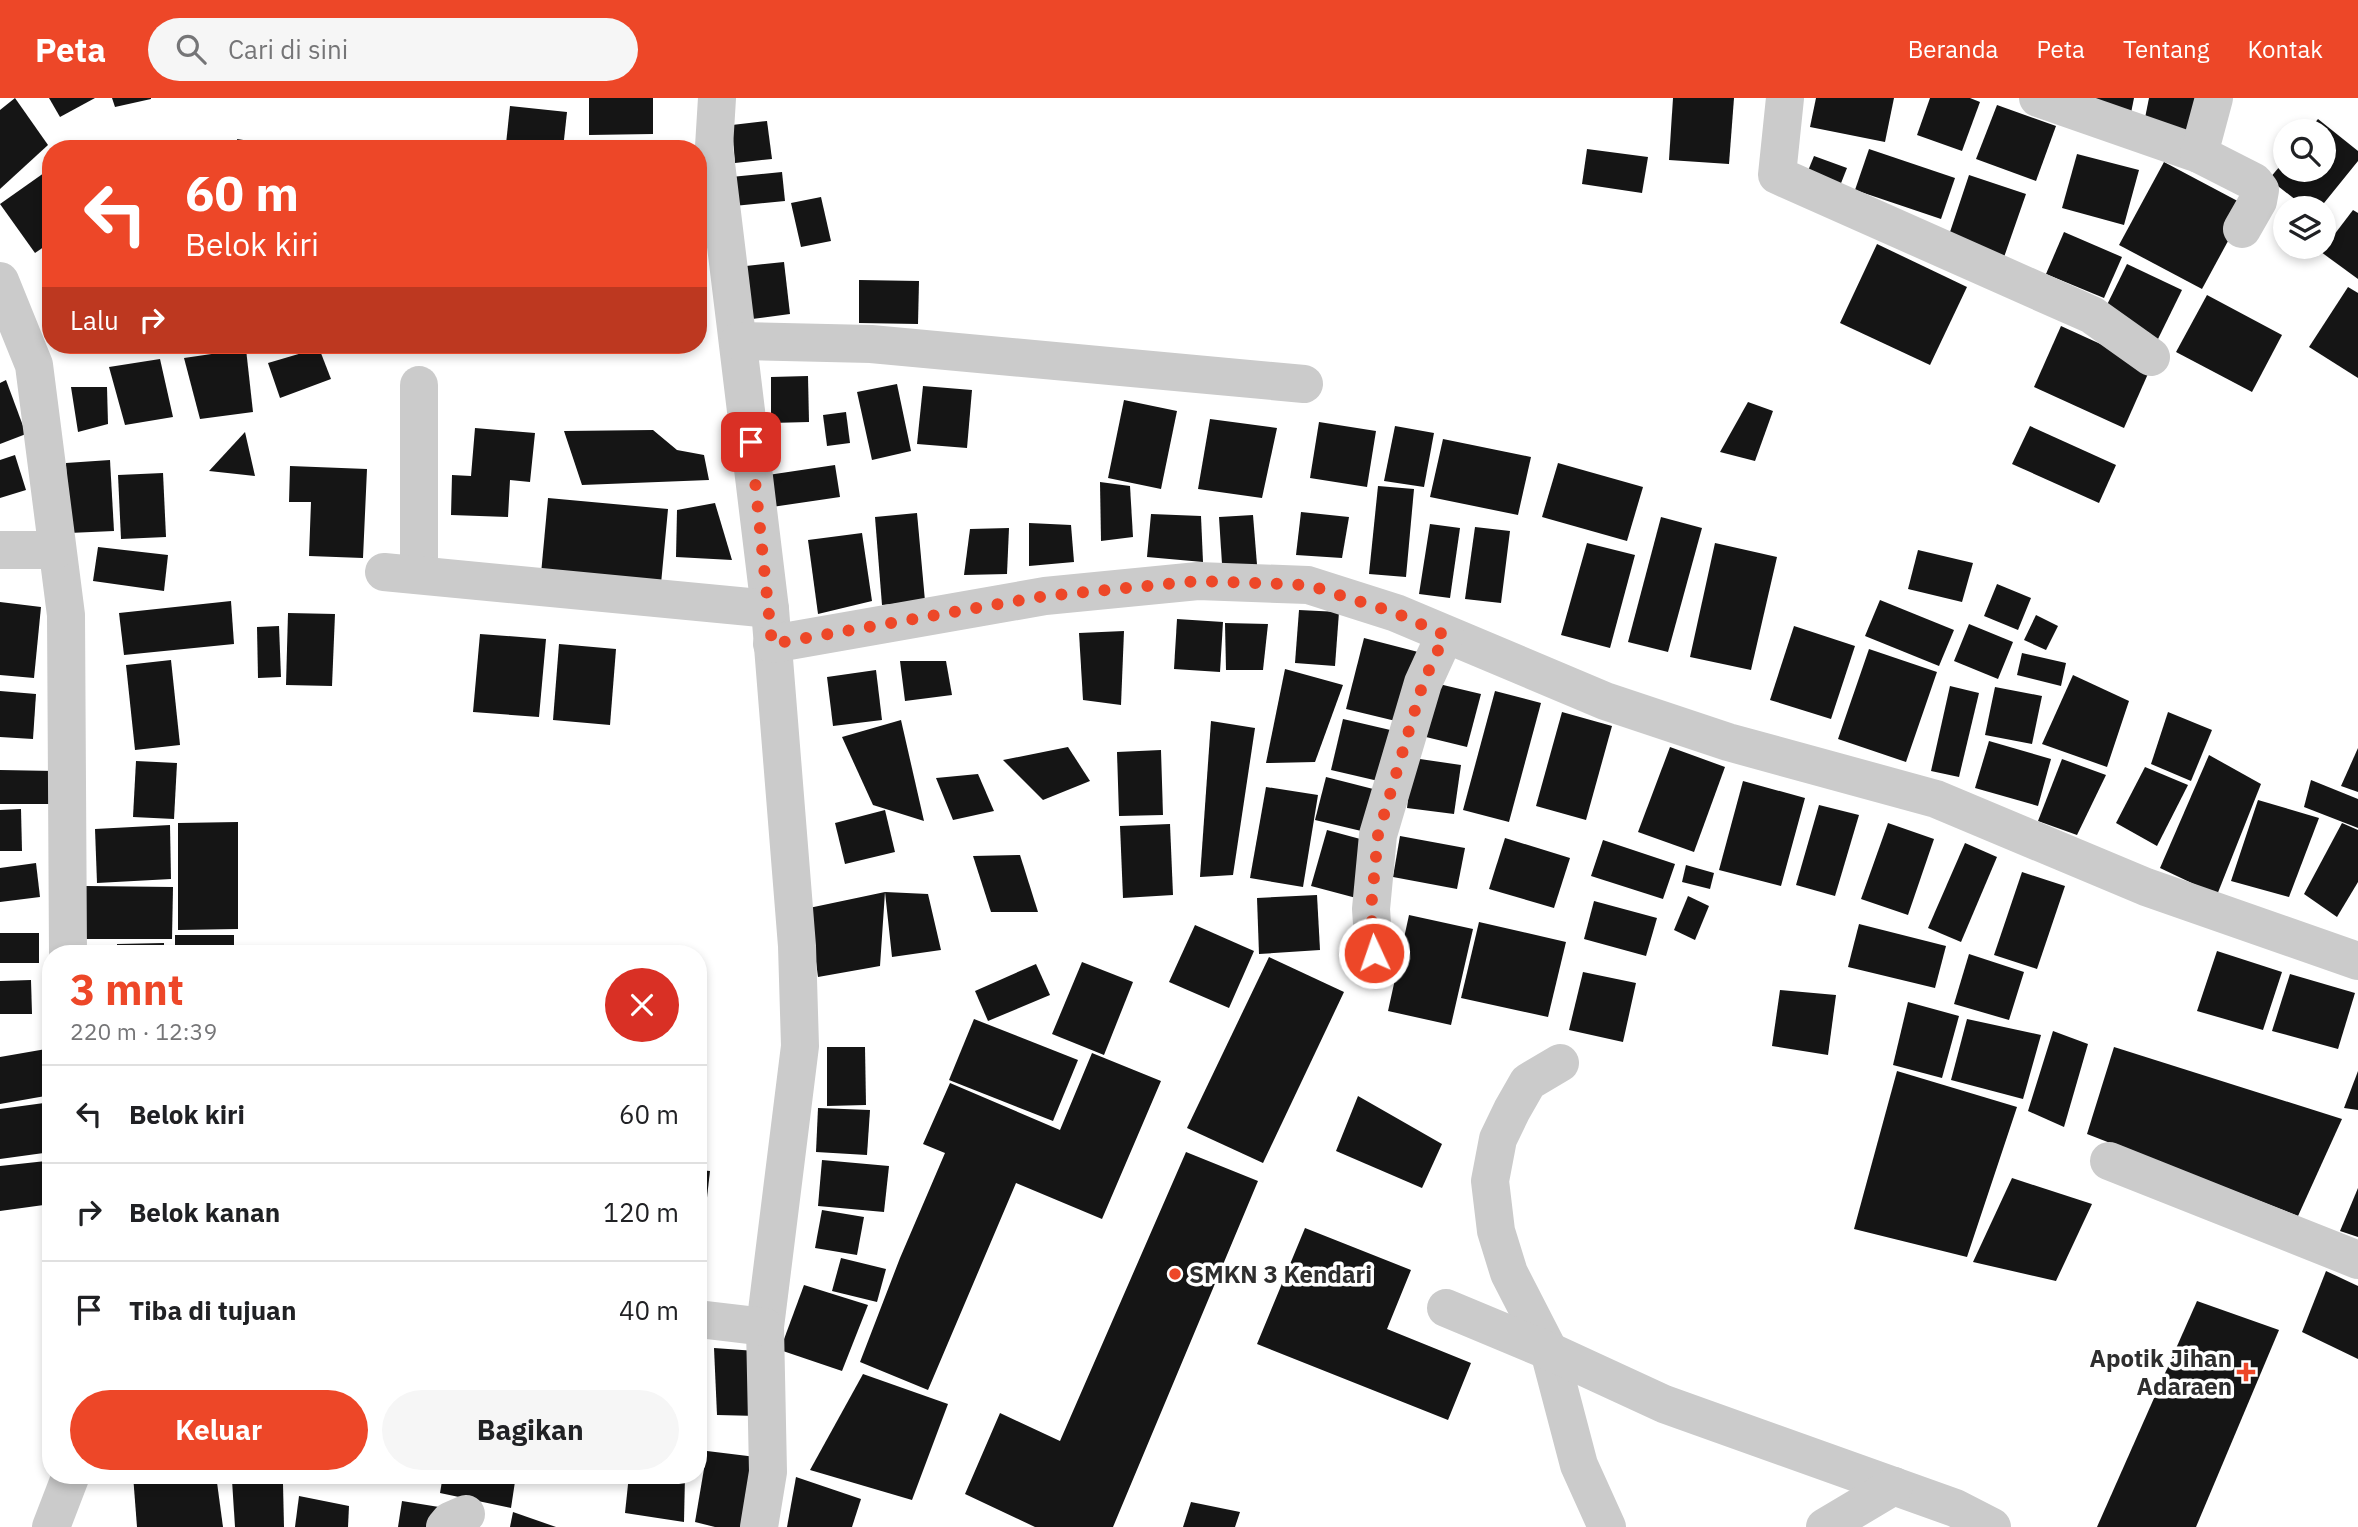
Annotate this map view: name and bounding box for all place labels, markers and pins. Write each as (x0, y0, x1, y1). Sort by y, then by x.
pin (721, 412, 781, 472)
place label: SMKN 3 Kendari (1189, 1258, 1372, 1290)
marker: SMKN 3 Kendari (1167, 1266, 1183, 1282)
place label: Apotik Jihan Adaraen (2089, 1342, 2232, 1402)
marker: Apotik Jihan Adaraen (2238, 1364, 2254, 1380)

